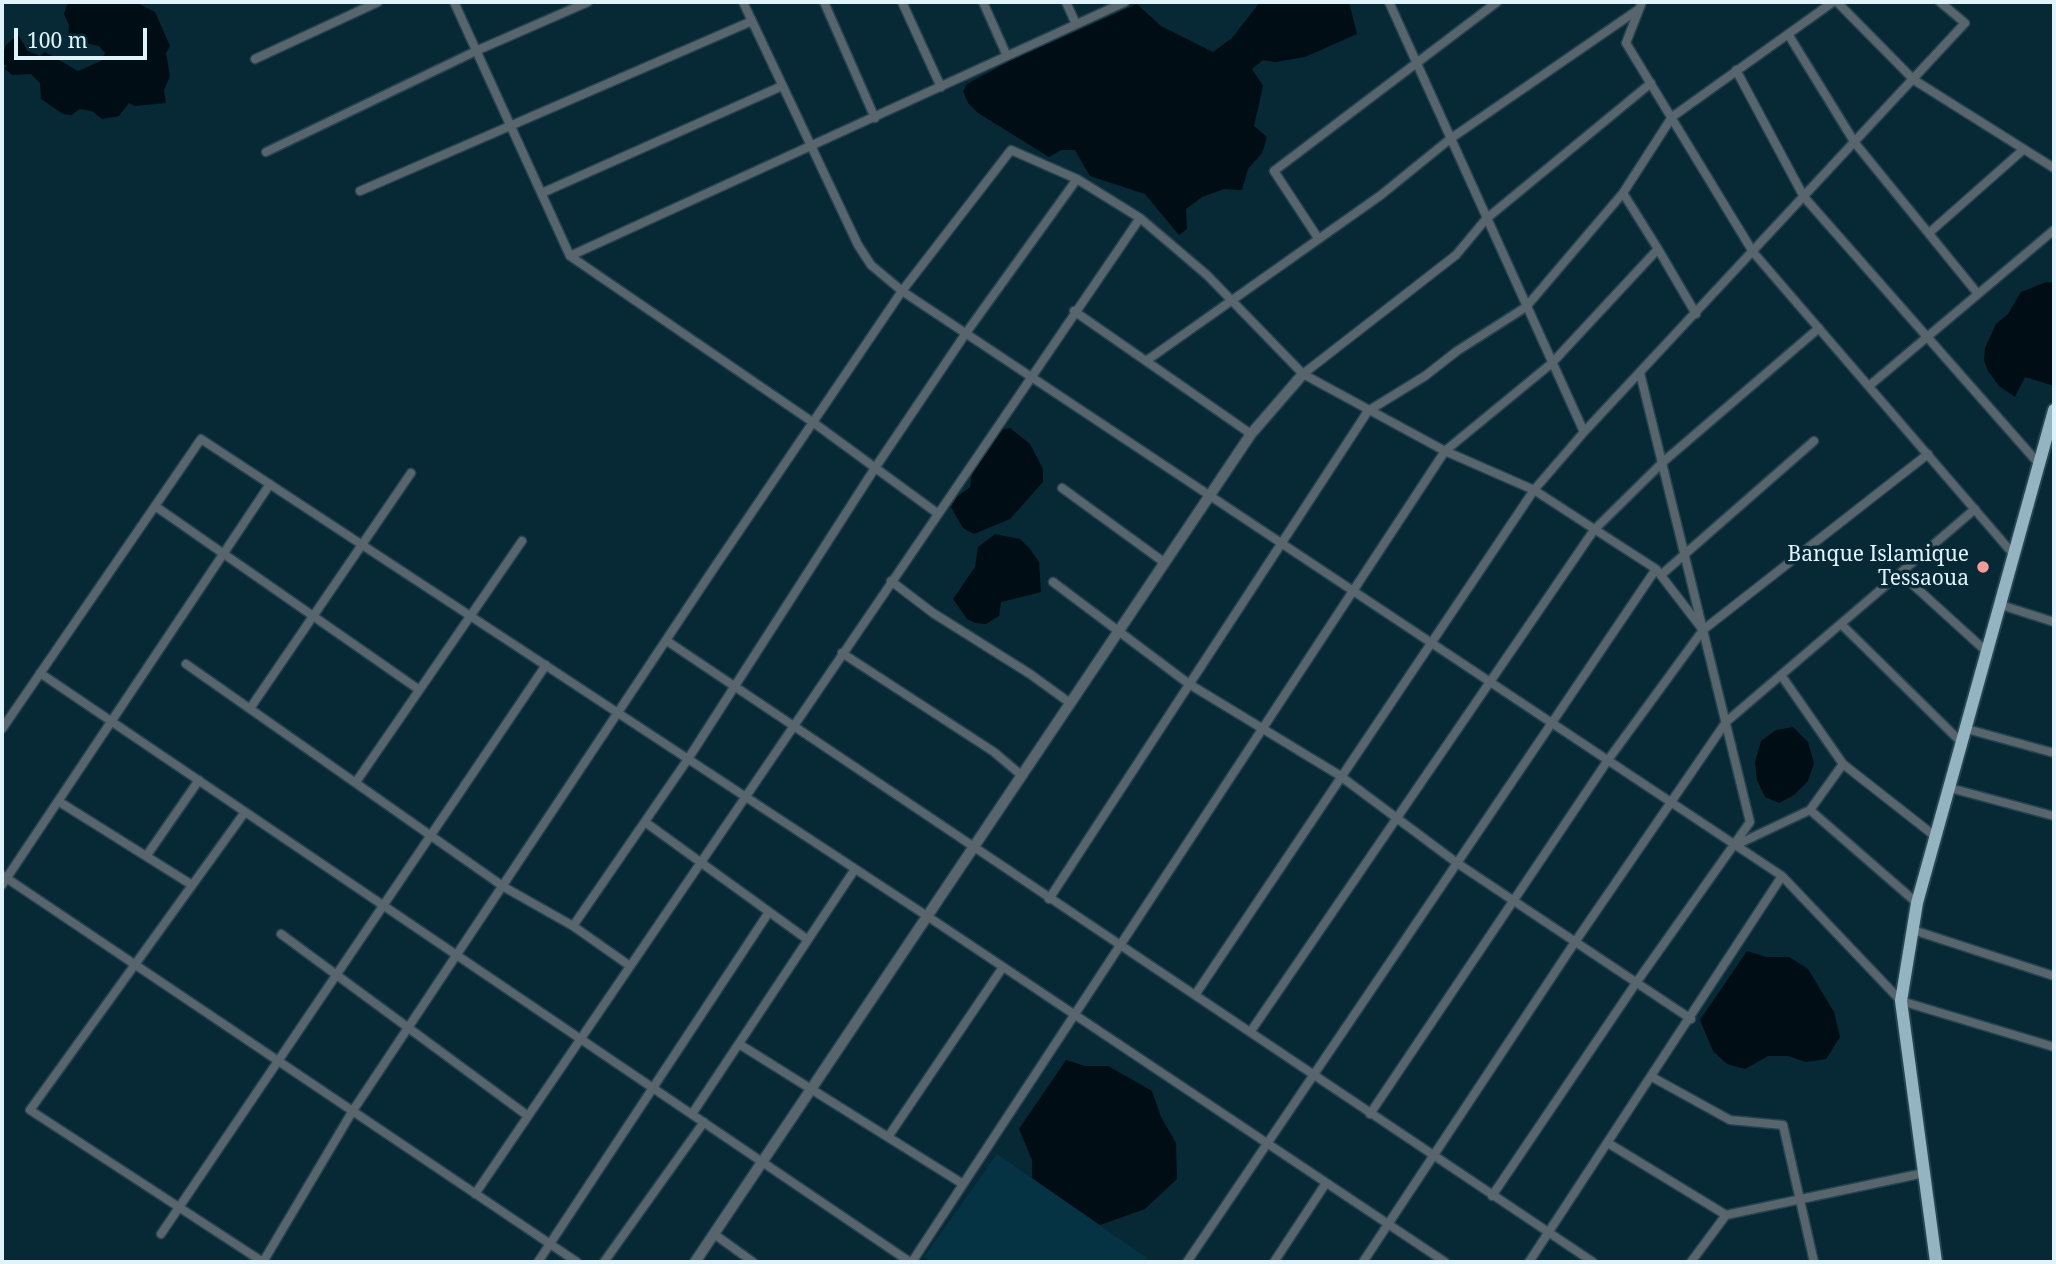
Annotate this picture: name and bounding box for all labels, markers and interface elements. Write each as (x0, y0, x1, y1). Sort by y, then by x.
scale bar (18, 14, 150, 58)
text: 100 m (27, 26, 88, 54)
place label: Banque Islamique Tessaoua (1787, 542, 1969, 592)
marker: Banque Islamique Tessaoua (1975, 559, 1991, 575)

